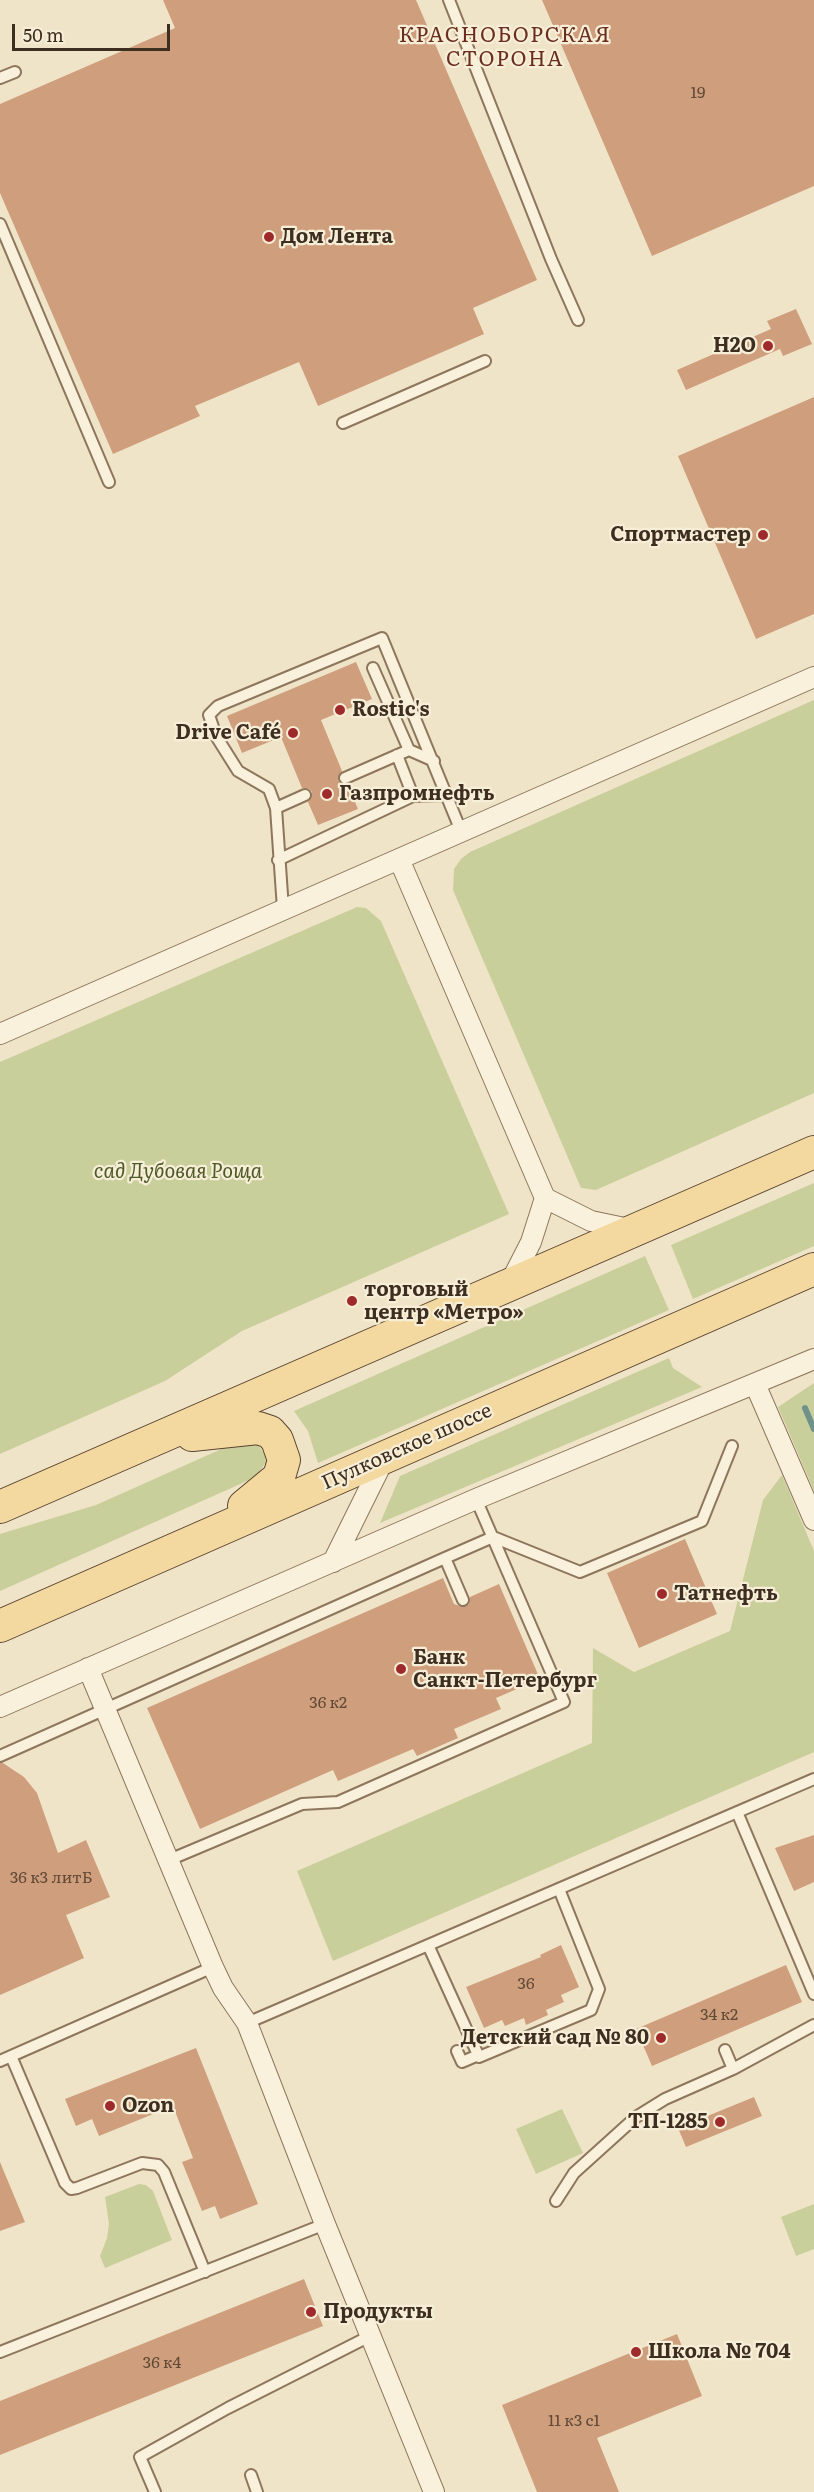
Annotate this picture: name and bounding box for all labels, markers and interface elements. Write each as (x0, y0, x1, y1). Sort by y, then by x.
scale bar (15, 12, 172, 50)
text: 50 m (23, 21, 64, 48)
district label: КРАСНОБОРСКАЯ СТОРОНА (399, 23, 611, 73)
house number: 19 (691, 83, 705, 103)
place label: Дом Лента (281, 225, 393, 249)
marker: Дом Лента (262, 230, 276, 244)
place label: H2O (713, 334, 756, 358)
marker: H2O (761, 339, 775, 353)
place label: Спортмастер (610, 523, 751, 547)
marker: Спортмастер (756, 528, 770, 542)
place label: Rostic's (352, 698, 429, 722)
marker: Rostic's (333, 703, 347, 717)
place label: Drive Café (175, 721, 281, 745)
marker: Drive Café (286, 726, 300, 740)
place label: Газпромнефть (339, 782, 495, 806)
marker: Газпромнефть (320, 787, 334, 801)
park label: сад Дубовая Роща (94, 1160, 262, 1184)
place label: торговый центр «Метро» (364, 1278, 524, 1325)
marker: торговый центр «Метро» (345, 1294, 359, 1308)
street label: Пулковское шоссе (318, 1399, 496, 1495)
place label: Татнефть (674, 1582, 778, 1606)
marker: Татнефть (655, 1587, 669, 1601)
place label: Банк Санкт-Петербург (413, 1646, 597, 1693)
marker: Банк Санкт-Петербург (394, 1662, 408, 1676)
house number: 36 к2 (309, 1693, 347, 1713)
house number: 36 к3 литБ (10, 1868, 92, 1888)
house number: 36 (517, 1974, 535, 1994)
house number: 34 к2 (700, 2005, 738, 2025)
place label: Детский сад № 80 (461, 2026, 649, 2050)
marker: Детский сад № 80 (654, 2031, 668, 2045)
place label: Ozon (122, 2094, 174, 2118)
marker: Ozon (103, 2099, 117, 2113)
place label: ТП-1285 (628, 2110, 708, 2134)
marker: ТП-1285 (713, 2115, 727, 2129)
place label: Продукты (323, 2300, 433, 2324)
marker: Продукты (304, 2305, 318, 2319)
place label: Школа № 704 (648, 2340, 790, 2364)
marker: Школа № 704 (629, 2345, 643, 2359)
house number: 36 к4 (143, 2353, 181, 2373)
house number: 11 к3 с1 (548, 2411, 600, 2431)

